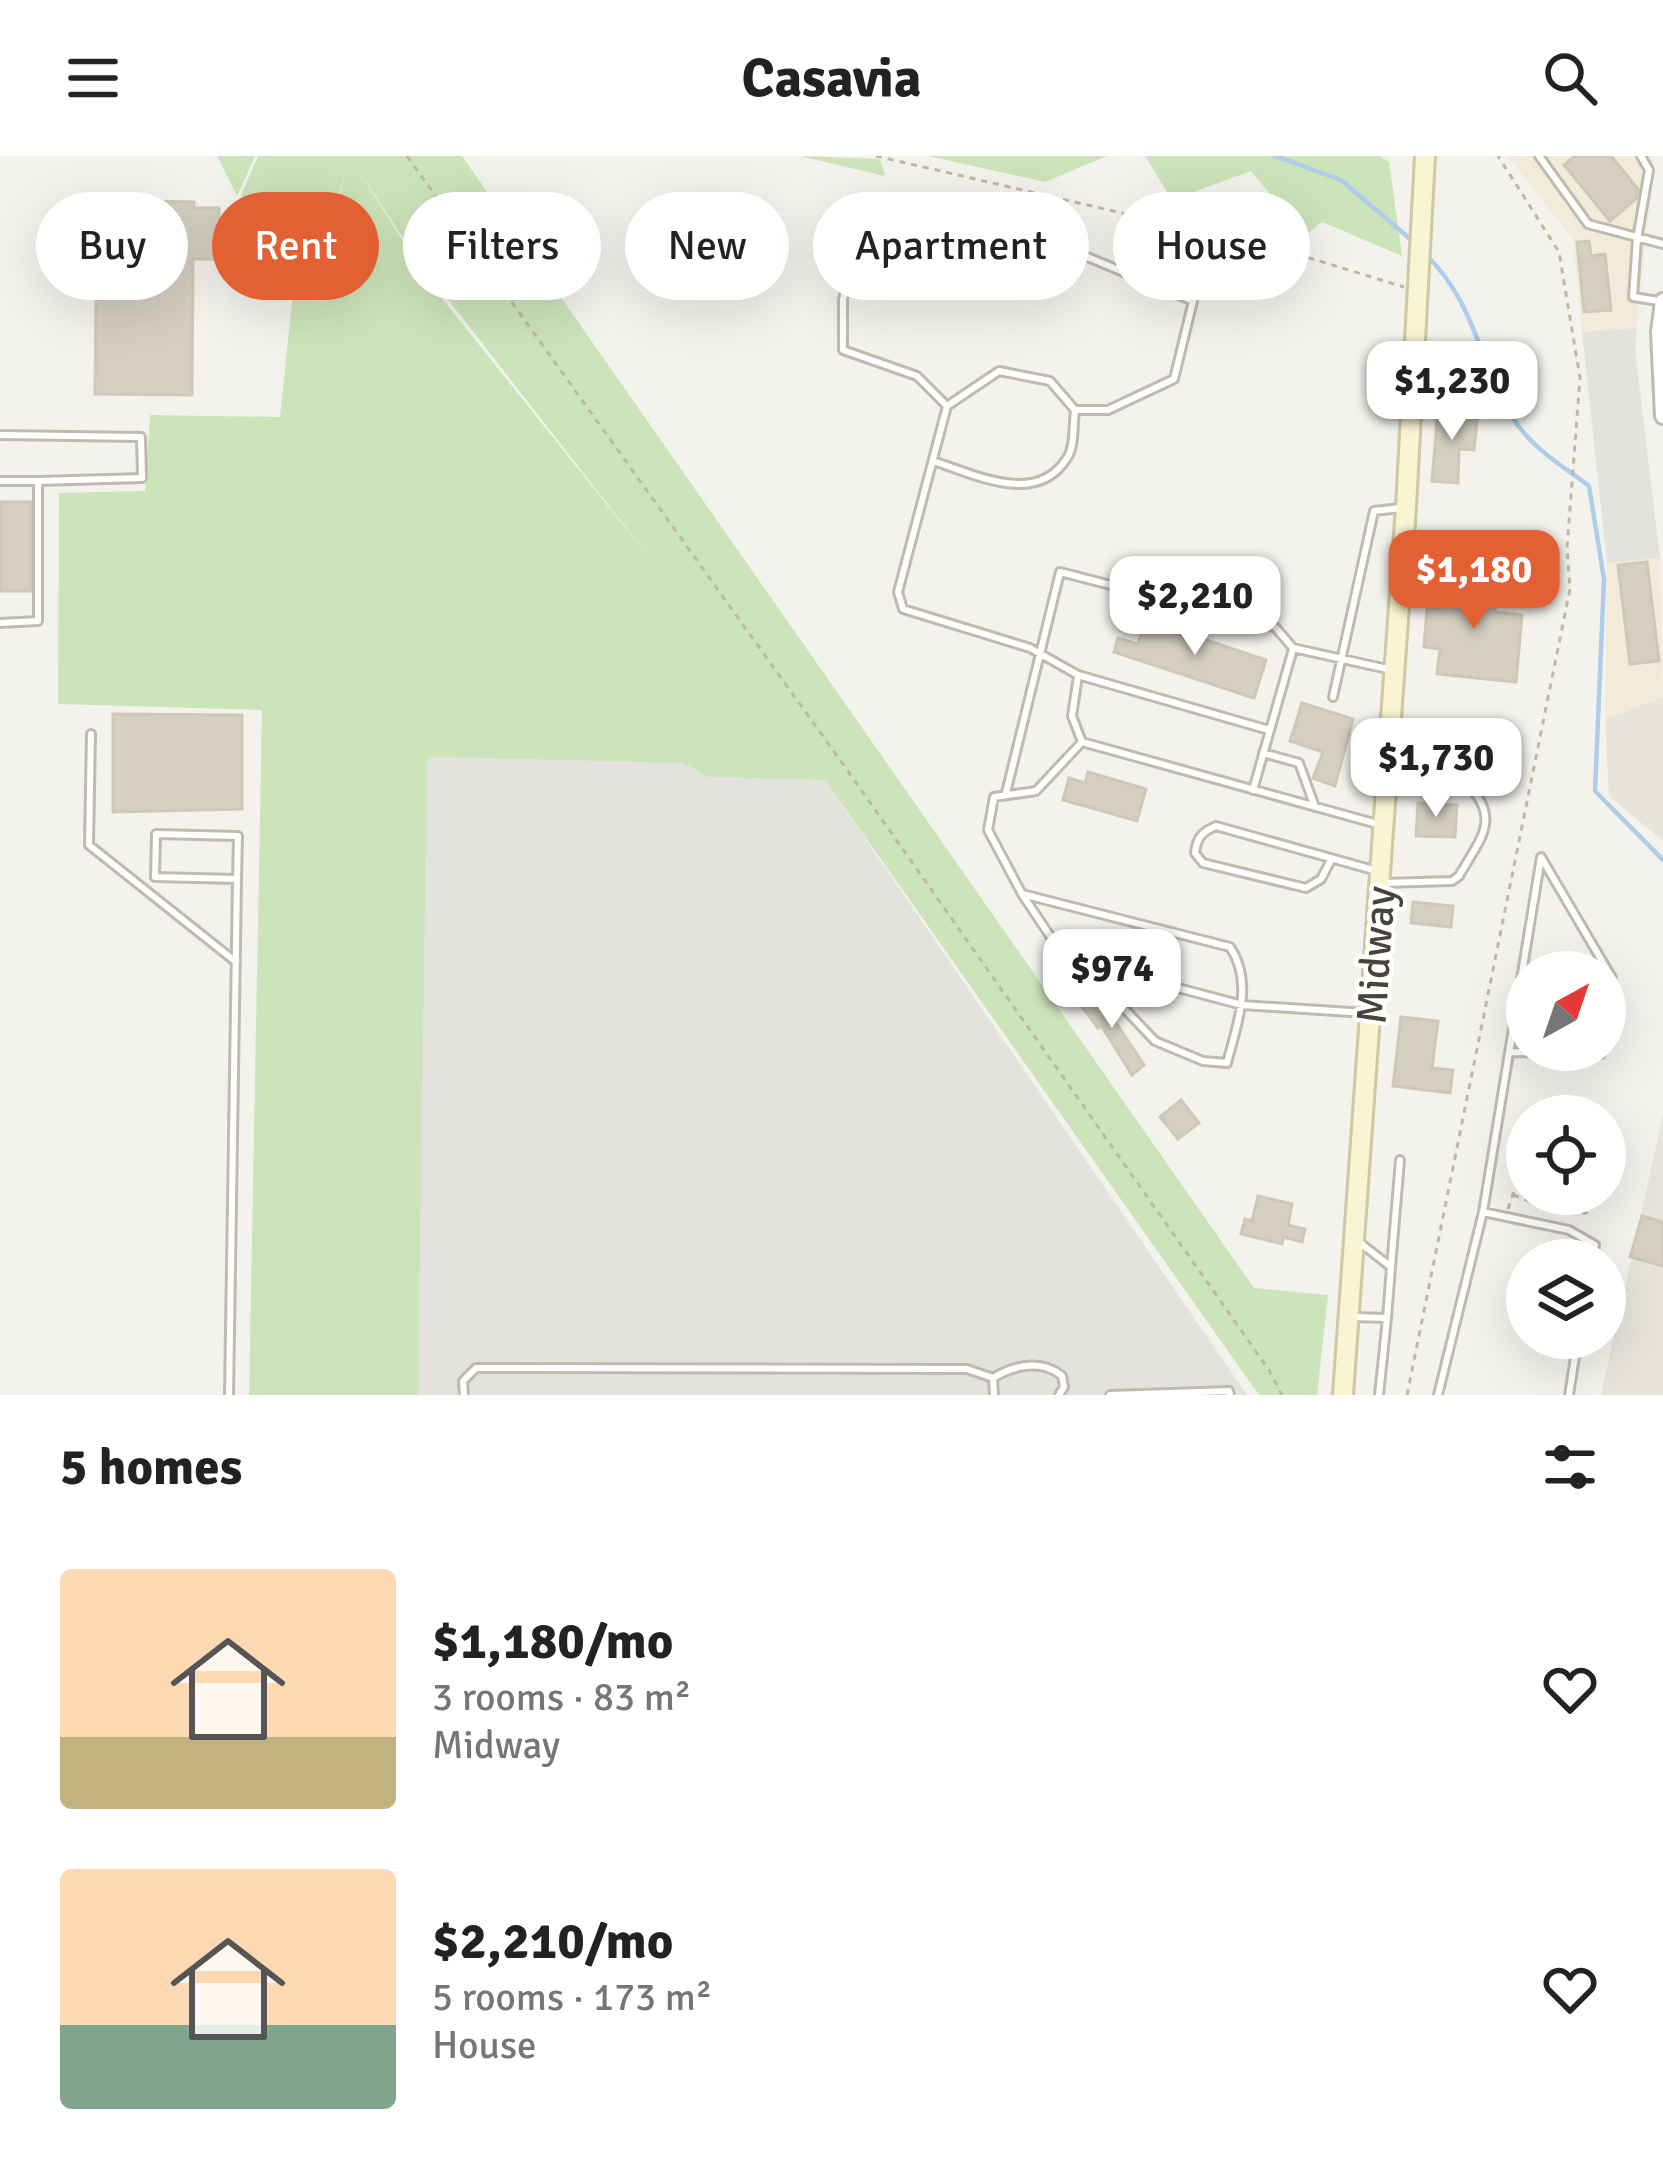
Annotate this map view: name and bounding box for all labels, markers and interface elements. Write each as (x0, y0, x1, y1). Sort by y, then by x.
icon: menu (60, 45, 126, 111)
text: Casavia (742, 45, 921, 112)
icon: search (1537, 45, 1603, 111)
chip: Buy (36, 192, 188, 300)
chip: Rent (212, 192, 379, 300)
chip: Filters (403, 192, 601, 300)
chip: New (625, 192, 789, 300)
chip: Apartment (813, 192, 1089, 300)
chip: House (1113, 192, 1310, 300)
pin: $1,230 (1354, 341, 1550, 443)
text: $1,230 (1394, 356, 1510, 404)
pin: $1,180 (1376, 530, 1572, 632)
text: $1,180 (1416, 545, 1532, 593)
pin: $2,210 (1097, 556, 1293, 658)
text: $2,210 (1137, 571, 1253, 619)
pin: $1,730 (1338, 718, 1534, 820)
text: $1,730 (1378, 733, 1494, 781)
street label: Midway (1346, 884, 1407, 1026)
pin: $974 (1041, 929, 1183, 1031)
text: $974 (1070, 944, 1154, 992)
north arrow (1506, 951, 1626, 1071)
map controls (1506, 951, 1626, 1359)
button: locate (1506, 1095, 1626, 1215)
button: layers (1506, 1239, 1626, 1359)
icon: filters (1537, 1434, 1603, 1500)
text: 5 homes (60, 1436, 242, 1499)
text: $1,180/mo (432, 1610, 673, 1673)
icon: home (156, 1617, 300, 1761)
icon: heart (1537, 1656, 1603, 1722)
text: 3 rooms · 83 m² (432, 1673, 691, 1721)
text: Midway (432, 1721, 560, 1769)
text: $2,210/mo (432, 1910, 673, 1973)
icon: home (156, 1917, 300, 2061)
icon: heart (1537, 1956, 1603, 2022)
text: 5 rooms · 173 m² (432, 1973, 712, 2021)
text: House (432, 2021, 537, 2069)

